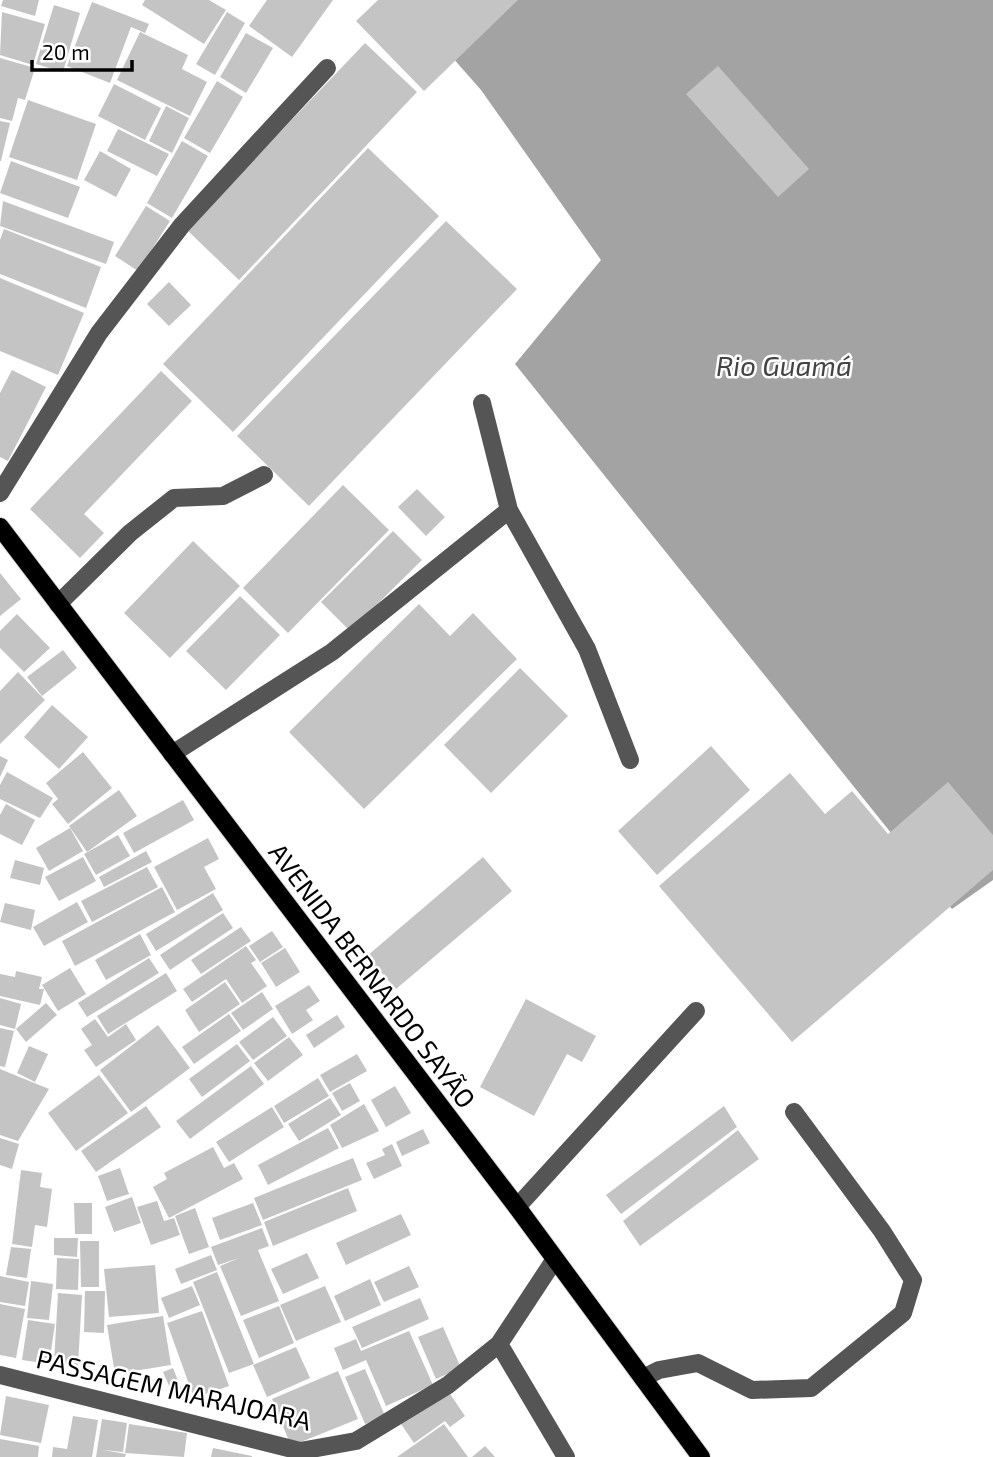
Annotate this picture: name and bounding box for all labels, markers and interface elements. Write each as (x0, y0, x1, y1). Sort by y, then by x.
scale bar (32, 28, 131, 72)
text: 20 m (42, 39, 90, 64)
water label: Rio Guamá (716, 348, 852, 382)
street label: AVENIDA BERNARDO SAYÃO (263, 837, 483, 1113)
street label: PASSAGEM MARAJOARA (34, 1342, 314, 1436)

